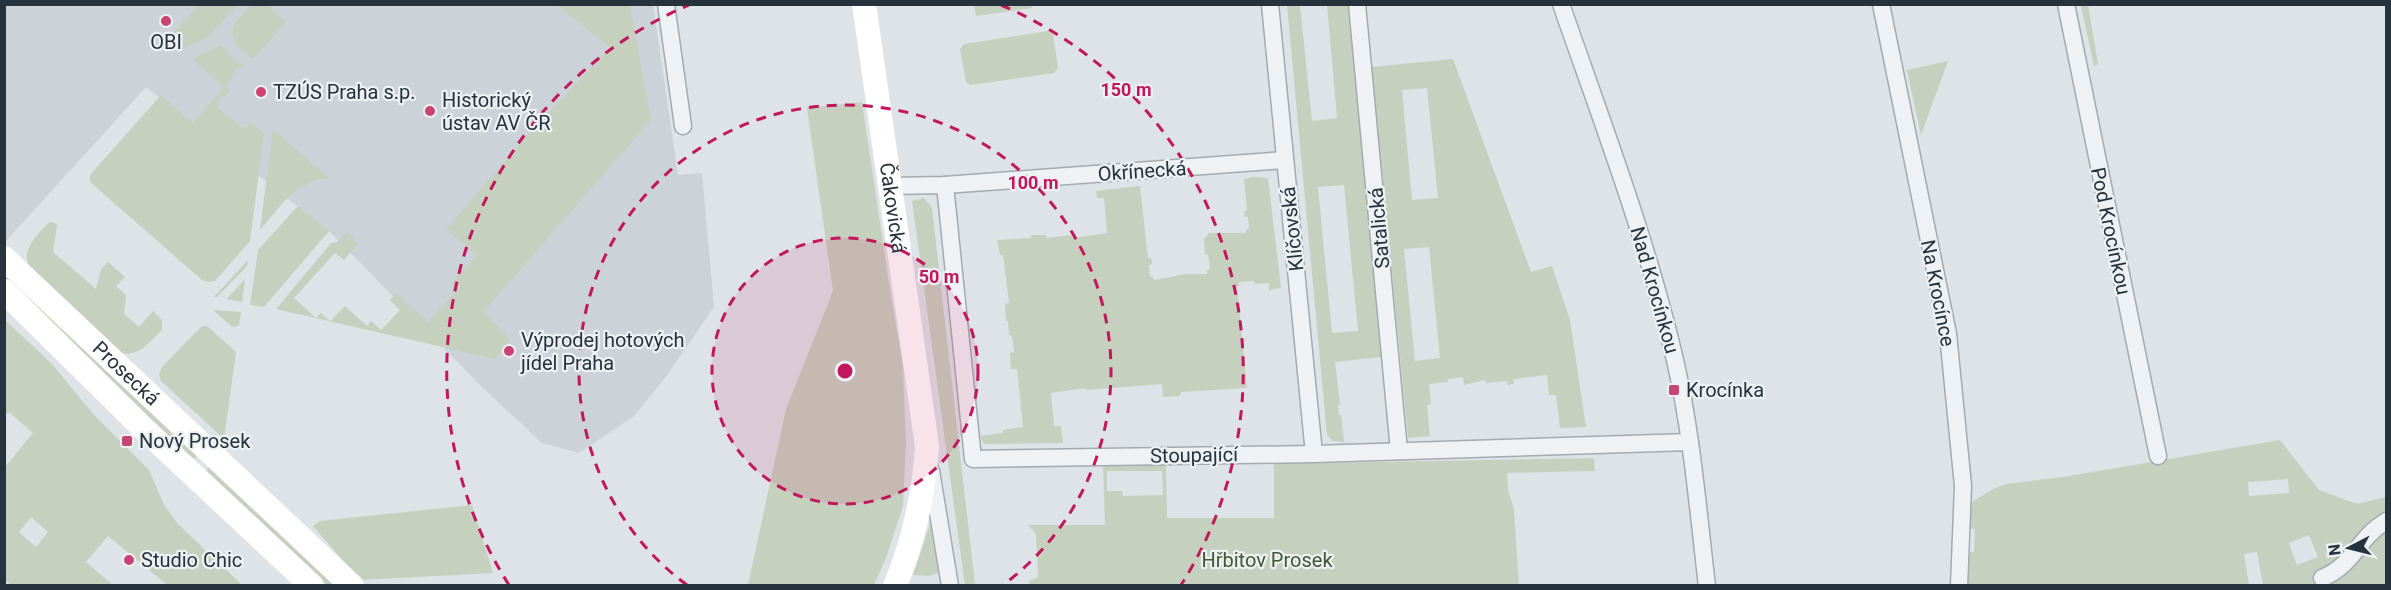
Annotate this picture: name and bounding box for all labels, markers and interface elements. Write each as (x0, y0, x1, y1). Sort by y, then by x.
marker: OBI (159, 14, 173, 28)
place label: OBI (150, 30, 182, 54)
text: 150 m (1100, 79, 1152, 100)
place label: TZÚS Praha s.p. (273, 80, 416, 104)
marker: TZÚS Praha s.p. (254, 85, 268, 99)
place label: Historický ústav AV ČR (442, 88, 551, 135)
marker: Historický ústav AV ČR (423, 104, 437, 118)
street label: Okřínecká (1097, 156, 1187, 186)
street label: Čakovická (875, 161, 911, 255)
street label: Pod Krocínkou (2086, 165, 2136, 297)
text: 100 m (1007, 172, 1059, 193)
street label: Klíčovská (1276, 185, 1308, 273)
street label: Satalická (1363, 186, 1395, 270)
street label: Nad Krocínkou (1625, 224, 1685, 356)
street label: Na Krocínce (1916, 238, 1960, 348)
text: 50 m (919, 266, 959, 287)
place label: Výprodej hotových jídel Praha (520, 328, 684, 375)
street label: Prosecká (88, 336, 165, 410)
marker: Výprodej hotových jídel Praha (502, 344, 516, 358)
centre of rings (835, 361, 855, 381)
place label: Krocínka (1686, 378, 1764, 402)
marker: Krocínka (1667, 383, 1681, 397)
place label: Nový Prosek (139, 429, 251, 453)
marker: Nový Prosek (120, 434, 134, 448)
street label: Stoupající (1150, 442, 1239, 468)
north arrow (2319, 518, 2379, 578)
text: N (2324, 543, 2345, 557)
place label: Studio Chic (141, 548, 242, 572)
park label: Hřbitov Prosek (1201, 548, 1333, 572)
marker: Studio Chic (122, 553, 136, 567)

